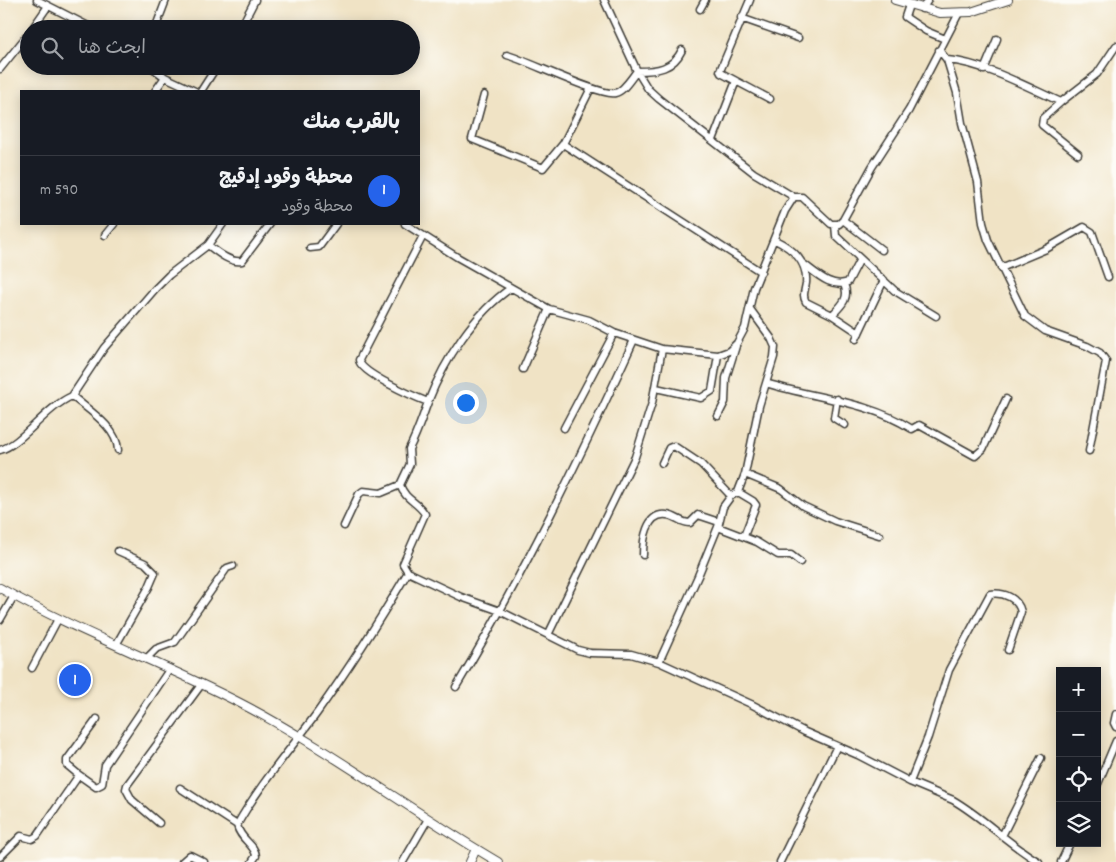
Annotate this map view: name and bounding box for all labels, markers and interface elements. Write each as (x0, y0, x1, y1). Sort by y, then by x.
search box (20, 20, 420, 75)
icon: search (38, 34, 66, 62)
text: ابحث هنا (78, 36, 146, 63)
text: بالقرب منك (303, 109, 400, 139)
text: محطة وقود إدقيج (219, 166, 353, 193)
text: 590 m (40, 179, 78, 202)
text: 1 (382, 179, 386, 202)
text: محطة وقود (282, 196, 353, 219)
your location (453, 390, 479, 416)
pin: 1 (59, 661, 91, 699)
map controls (1056, 667, 1101, 847)
button: + (1056, 667, 1101, 712)
button: − (1056, 712, 1101, 757)
button: locate (1056, 757, 1101, 802)
button: layers (1056, 802, 1101, 847)

